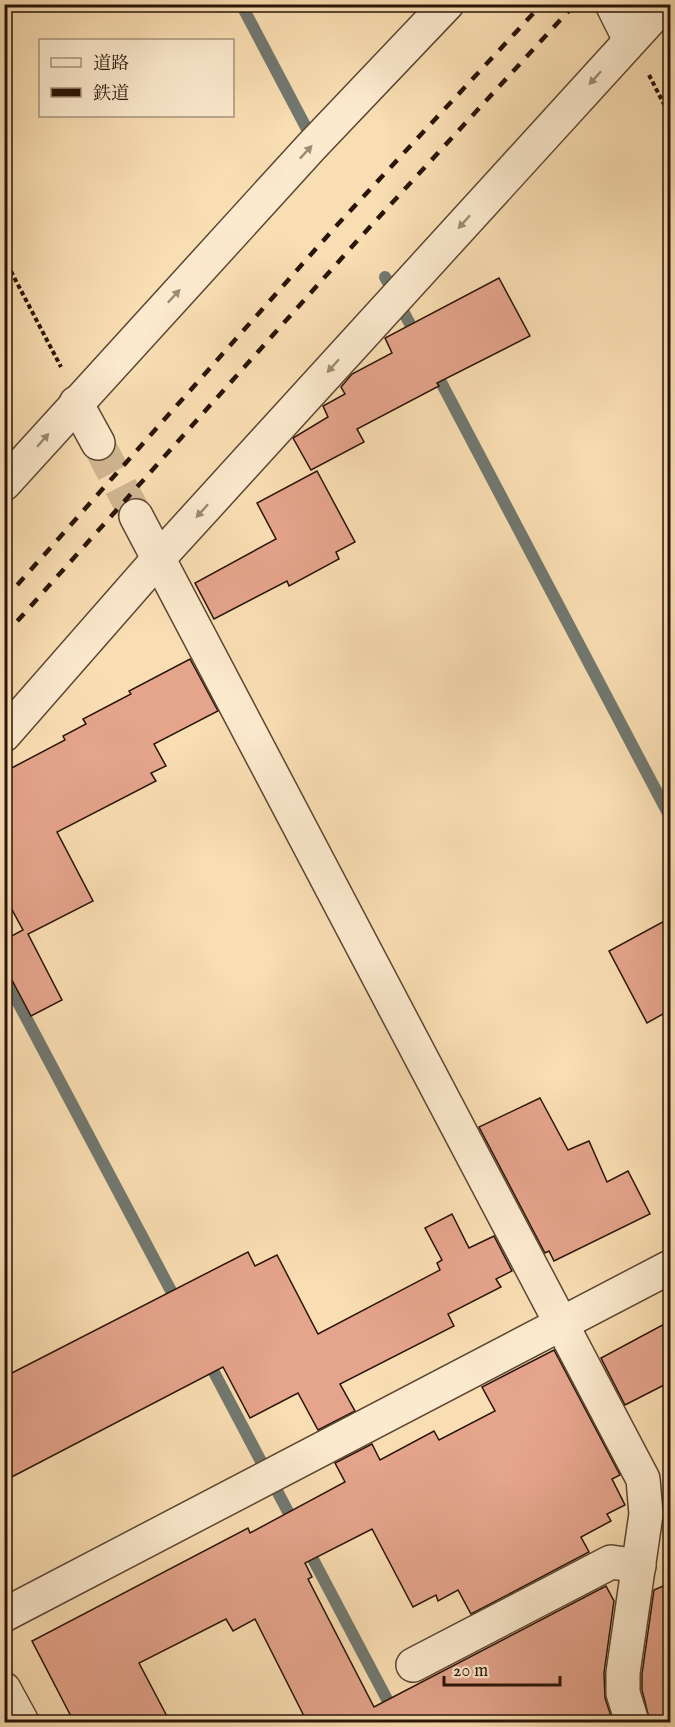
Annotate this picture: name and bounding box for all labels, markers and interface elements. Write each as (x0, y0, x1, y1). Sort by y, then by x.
legend (39, 39, 234, 117)
text: 道路 (93, 53, 129, 76)
one-way arrow (589, 70, 602, 85)
text: 鉄道 (93, 83, 129, 106)
one-way arrow (299, 145, 313, 160)
one-way arrow (458, 214, 471, 229)
one-way arrow (167, 289, 180, 304)
one-way arrow (326, 359, 340, 374)
one-way arrow (36, 433, 50, 448)
one-way arrow (195, 503, 209, 518)
scale bar (444, 1649, 560, 1687)
text: 20 m (453, 1660, 488, 1683)

